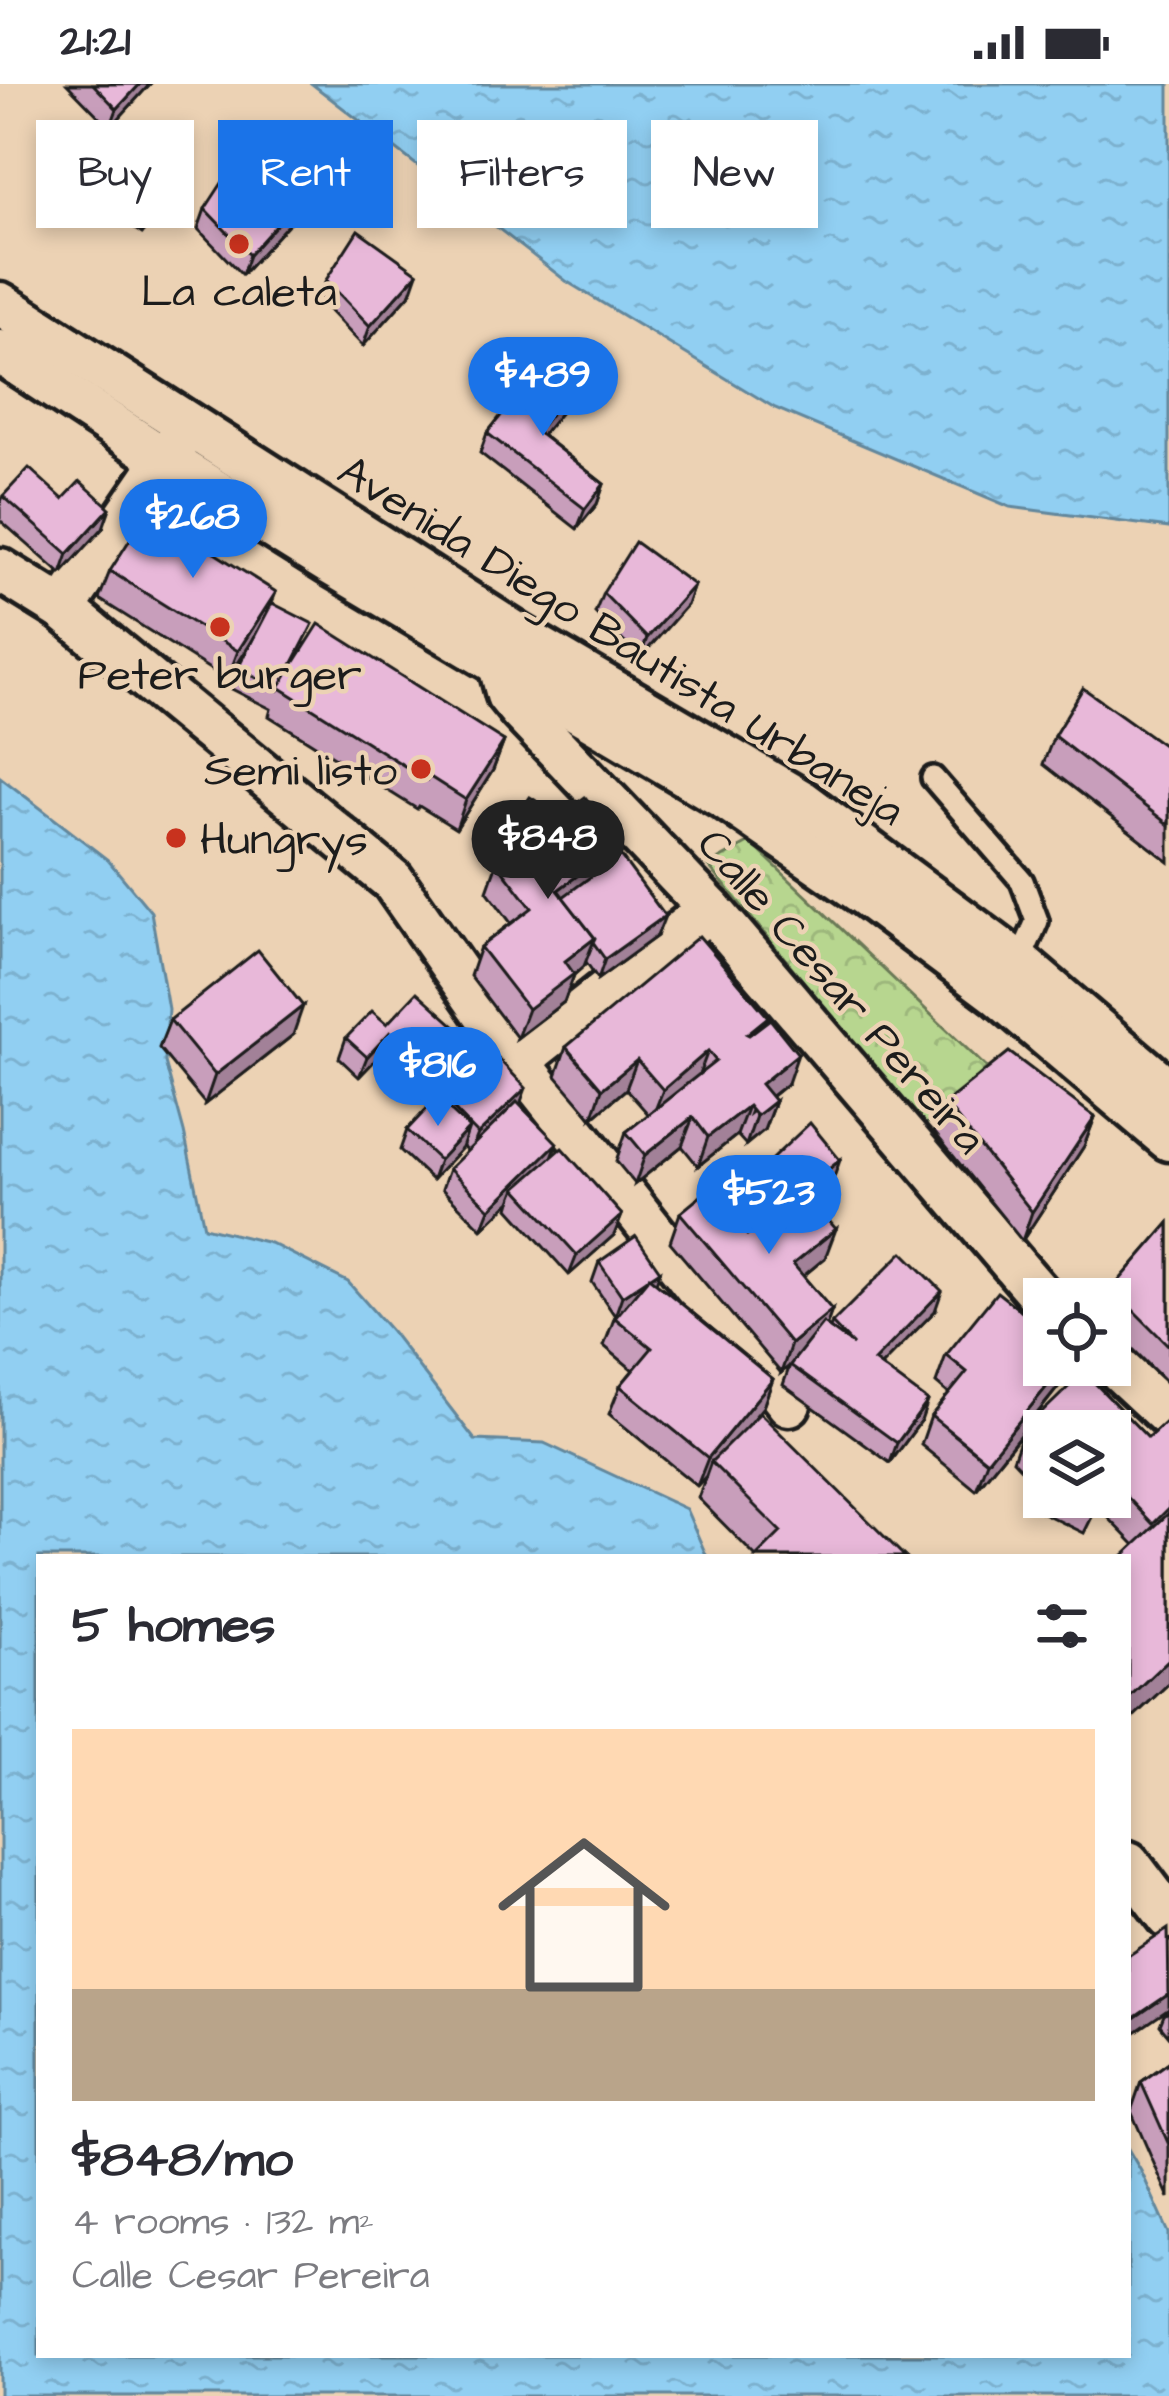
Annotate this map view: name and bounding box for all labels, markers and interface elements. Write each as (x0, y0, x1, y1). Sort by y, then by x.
text: 21:21 (60, 11, 131, 73)
chip: Buy (36, 120, 194, 228)
chip: Rent (218, 120, 393, 228)
chip: Filters (417, 120, 627, 228)
chip: New (651, 120, 818, 228)
marker: La caleta (226, 231, 252, 257)
place label: La caleta (141, 262, 337, 324)
pin: $489 (472, 337, 614, 439)
text: $489 (495, 349, 591, 403)
street label: Avenida Diego Bautista Urbaneja (325, 441, 916, 842)
pin: $268 (122, 479, 264, 581)
text: $268 (146, 491, 240, 545)
marker: Peter burger (207, 614, 233, 640)
place label: Peter burger (78, 645, 362, 707)
place label: Semi listo (204, 741, 397, 803)
marker: Semi listo (408, 756, 434, 782)
pin: $848 (477, 800, 619, 902)
place label: Hungrys (200, 810, 368, 873)
text: $848 (499, 812, 597, 866)
street label: Calle Cesar Pereira (682, 816, 1000, 1168)
marker: Hungrys (163, 825, 189, 851)
pin: $816 (367, 1027, 509, 1129)
text: $816 (400, 1039, 476, 1093)
pin: $523 (698, 1155, 840, 1257)
text: $523 (723, 1167, 815, 1221)
map controls (1023, 1278, 1131, 1518)
button: locate (1023, 1278, 1131, 1386)
button: layers (1023, 1410, 1131, 1518)
text: 5 homes (72, 1591, 275, 1662)
icon: filters (1029, 1593, 1095, 1659)
icon: home (476, 1807, 692, 2023)
text: $848/mo (72, 2125, 293, 2196)
text: 4 rooms · 132 m² (72, 2196, 374, 2250)
text: Calle Cesar Pereira (72, 2250, 430, 2304)

